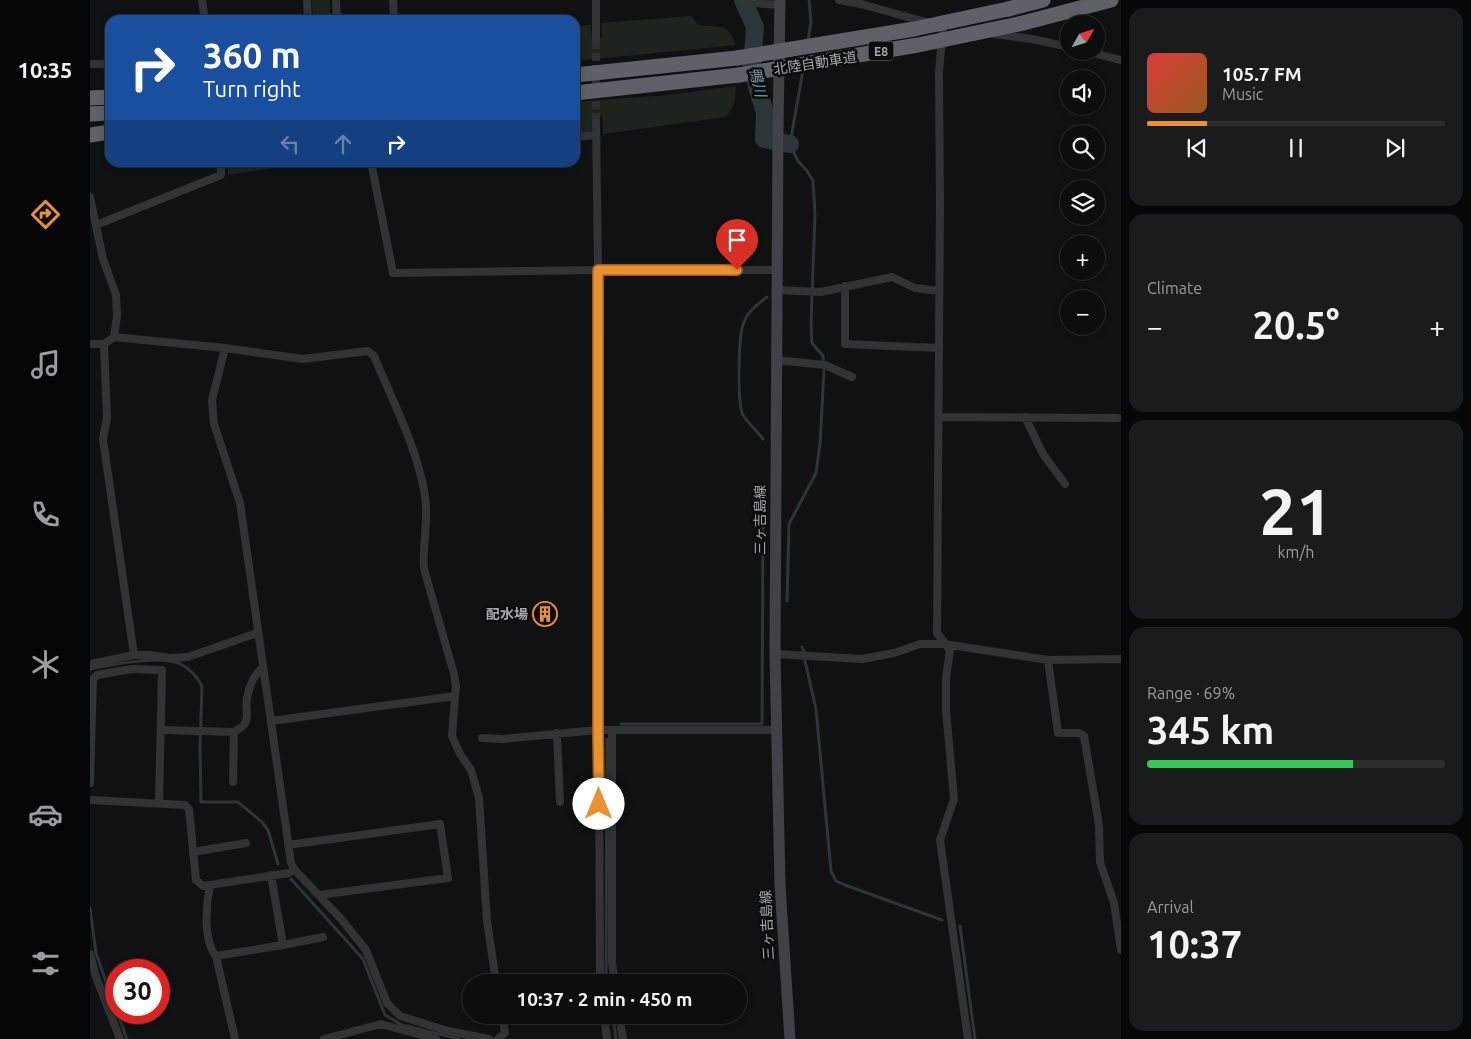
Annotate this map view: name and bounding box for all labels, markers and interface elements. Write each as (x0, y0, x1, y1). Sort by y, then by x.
north arrow (1060, 15, 1105, 60)
map controls (1060, 15, 1105, 335)
icon: right (120, 35, 185, 100)
text: 360 m (203, 35, 301, 75)
road number: E8 (868, 41, 894, 60)
street label: 北陸自動車道 (772, 49, 858, 77)
text: 10:35 (17, 57, 73, 82)
text: 105.7 FM (1222, 63, 1302, 85)
water label: 鴨川 (746, 65, 770, 100)
button: sound (1060, 70, 1105, 115)
text: Turn right (203, 76, 301, 101)
text: Music (1222, 85, 1263, 103)
button: search (1060, 125, 1105, 170)
icon: left (276, 130, 304, 158)
icon: ahead (329, 130, 357, 158)
icon: right (382, 130, 410, 158)
icon: previous (1183, 134, 1211, 162)
icon: pause (1282, 134, 1310, 162)
icon: next (1381, 134, 1409, 162)
button: layers (1060, 180, 1105, 225)
icon: directions (28, 197, 63, 232)
pin (716, 219, 758, 270)
icon: arrive (723, 226, 751, 254)
button: + (1060, 235, 1105, 280)
text: Climate (1147, 279, 1202, 297)
button: − (1060, 290, 1105, 335)
text: 20.5° (1252, 304, 1340, 346)
text: − (1147, 311, 1163, 342)
text: + (1429, 311, 1445, 342)
icon: music (28, 347, 63, 382)
text: 21 (1259, 474, 1333, 547)
street label: 三ヶ吉島線 (752, 485, 768, 555)
icon: phone (28, 497, 63, 532)
text: km/h (1278, 543, 1314, 561)
building icon: 配水場 (532, 601, 558, 627)
place label: 配水場 (486, 606, 528, 622)
icon: climate (28, 647, 63, 682)
text: Range · 69% (1147, 684, 1235, 702)
text: 345 km (1147, 709, 1274, 751)
position arrow (572, 777, 624, 829)
icon: car (28, 797, 63, 832)
street label: 三ヶ吉島線 (757, 890, 777, 960)
text: Arrival (1147, 898, 1194, 916)
text: 10:37 (1147, 923, 1242, 965)
icon: filters (28, 946, 63, 981)
speed limit sign: 30 (105, 959, 170, 1024)
text: 10:37 · 2 min · 450 m (517, 988, 692, 1010)

